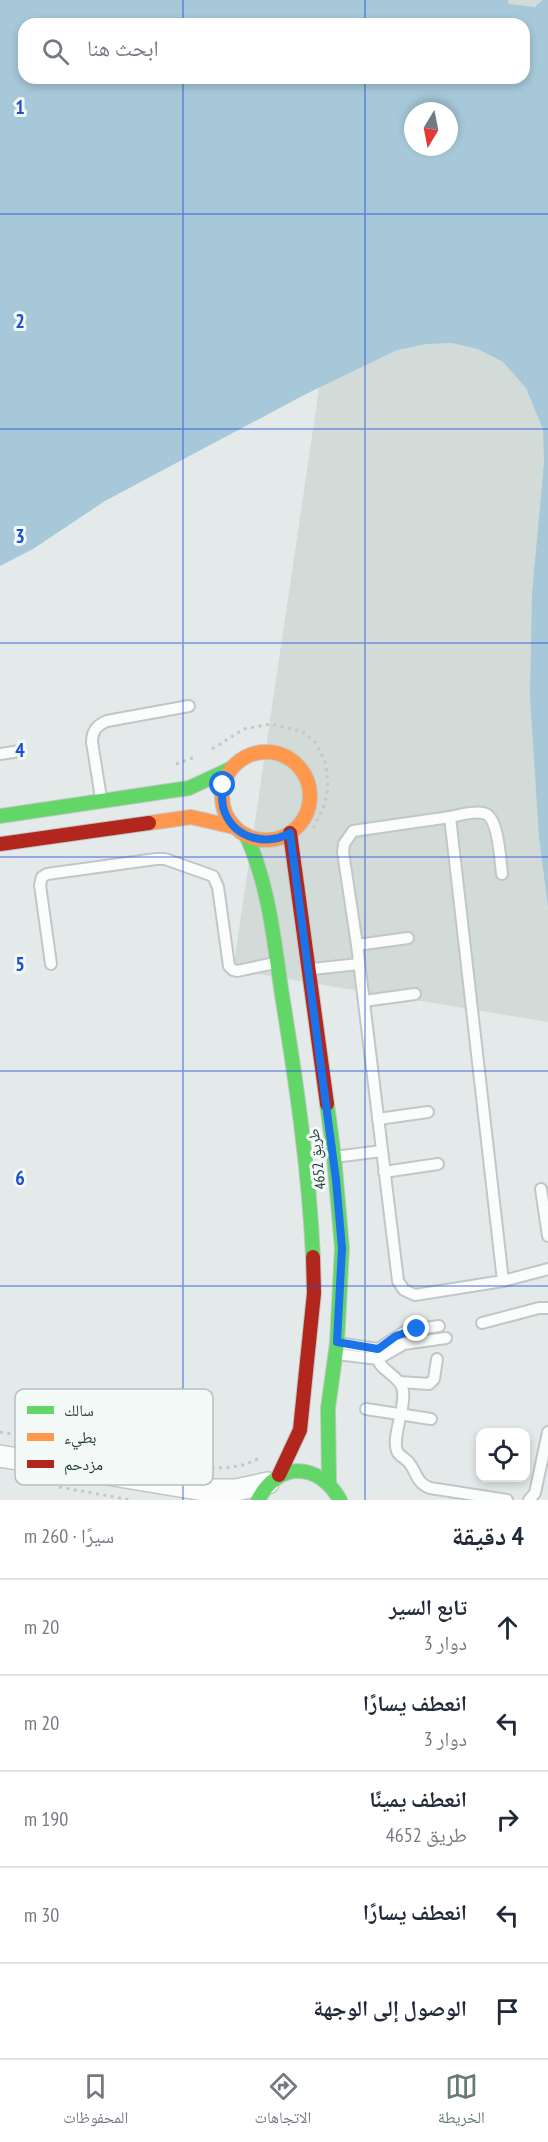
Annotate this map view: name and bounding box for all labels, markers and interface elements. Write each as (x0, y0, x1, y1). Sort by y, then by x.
search box (18, 18, 530, 84)
text: ابحث هنا (87, 34, 159, 62)
icon: search (39, 35, 72, 68)
text: 1 (15, 94, 25, 120)
north arrow (404, 102, 458, 156)
text: 2 (15, 308, 25, 334)
text: 3 (15, 523, 25, 549)
text: 4 (15, 737, 25, 763)
route start (209, 771, 235, 797)
text: 5 (15, 951, 25, 977)
street label: طريق 4652 (303, 1127, 331, 1190)
text: 6 (15, 1165, 25, 1191)
route end (403, 1315, 429, 1341)
legend (15, 1389, 213, 1485)
text: سالك (64, 1400, 94, 1420)
text: بطيء (64, 1427, 96, 1450)
map controls (476, 1428, 530, 1482)
button: locate (476, 1428, 530, 1482)
text: مزدحم (64, 1454, 103, 1475)
text: 4 دقيقة (452, 1519, 524, 1552)
text: سيرًا · 260 m (24, 1523, 114, 1549)
text: تابع السير (389, 1593, 467, 1621)
icon: ahead (491, 1611, 524, 1644)
text: 20 m (24, 1614, 59, 1640)
text: دوار 3 (424, 1630, 467, 1656)
text: انعطف يسارًا (363, 1689, 467, 1717)
icon: left (491, 1707, 524, 1740)
text: 20 m (24, 1710, 59, 1736)
text: دوار 3 (424, 1726, 467, 1752)
text: انعطف يمينًا (369, 1785, 467, 1813)
icon: right (491, 1803, 524, 1836)
text: 190 m (24, 1806, 68, 1832)
text: طريق 4652 (386, 1822, 467, 1848)
text: انعطف يسارًا (363, 1898, 467, 1926)
icon: left (491, 1899, 524, 1932)
text: 30 m (24, 1902, 59, 1928)
text: الوصول إلى الوجهة (313, 1994, 467, 2022)
icon: arrive (491, 1995, 524, 2028)
tab: المحفوظات (63, 2070, 128, 2133)
tab: الاتجاهات (255, 2070, 311, 2133)
tab: الخريطة (438, 2070, 485, 2133)

